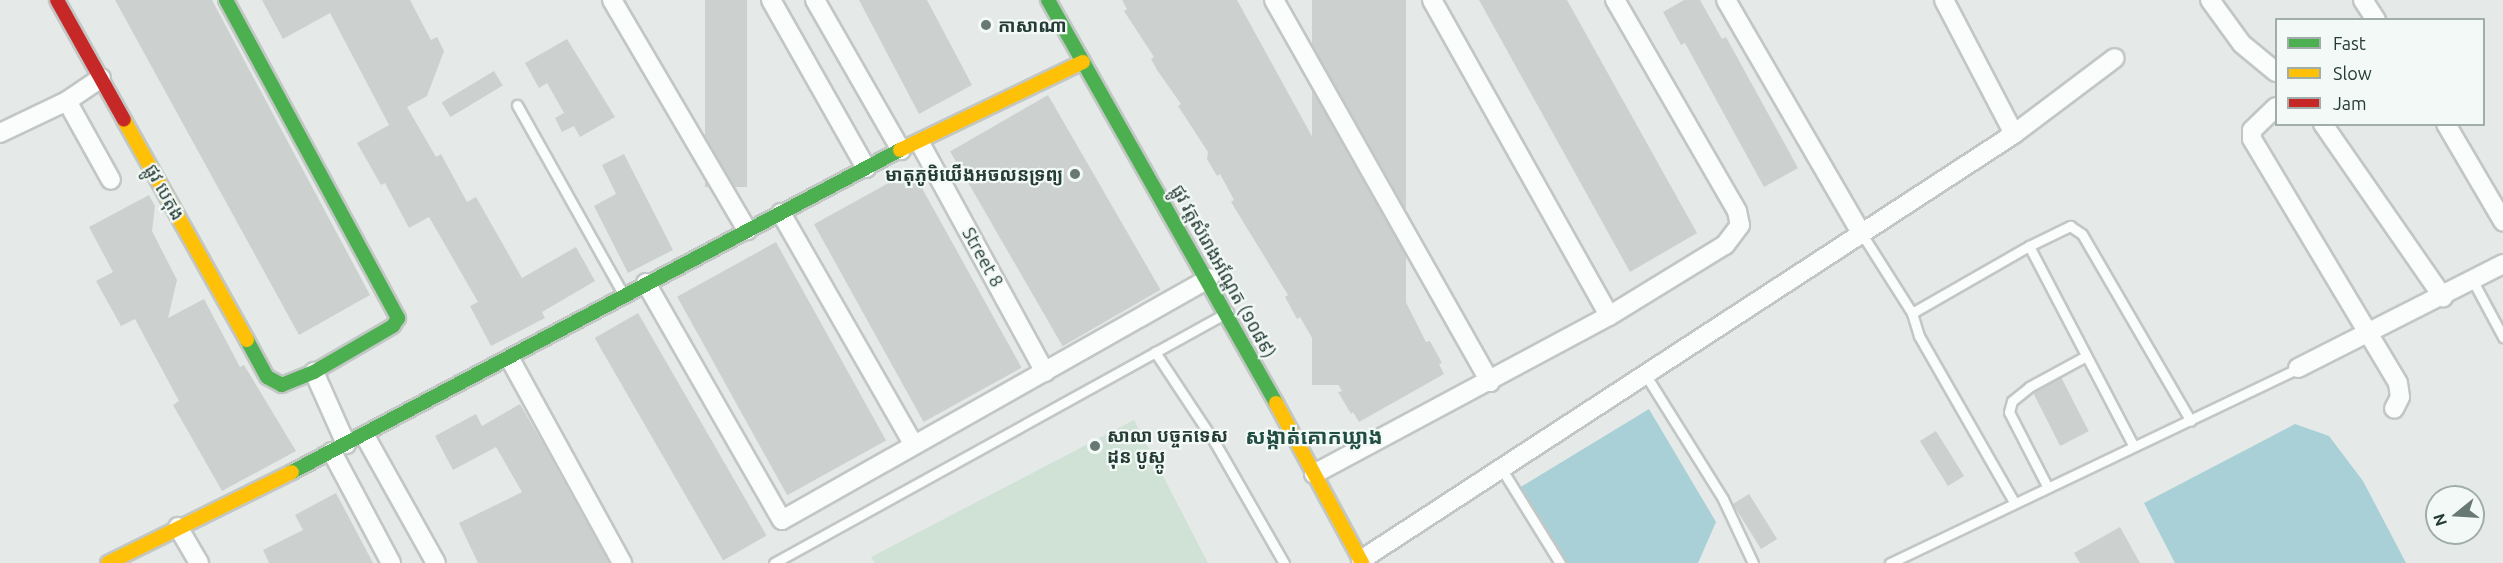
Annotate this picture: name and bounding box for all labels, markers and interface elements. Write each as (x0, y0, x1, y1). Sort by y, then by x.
place label: កាសាណា (998, 14, 1067, 36)
marker: កាសាណា (979, 18, 993, 32)
legend (2275, 18, 2485, 126)
text: Fast (2333, 33, 2366, 53)
text: Slow (2333, 63, 2372, 83)
text: Jam (2333, 93, 2367, 113)
street label: ផ្លូវ បេតុង (141, 160, 189, 224)
place label: មាតុភូមិយើងអចលនទ្រព្យ (885, 163, 1063, 185)
marker: មាតុភូមិយើងអចលនទ្រព្យ (1068, 167, 1082, 181)
street label: ផ្លូវ វត្តសំរោងអណ្ដែត (១០៨៩) (1167, 181, 1281, 361)
street label: Street 8 (958, 224, 1008, 290)
district label: សង្កាត់គោកឃ្លាង (1245, 423, 1383, 449)
place label: សាលា បច្ចកទេស ដុន បូស្កូ (1107, 425, 1228, 468)
marker: សាលា បច្ចកទេស ដុន បូស្កូ (1088, 439, 1102, 453)
north arrow (2425, 485, 2485, 545)
text: N (2429, 511, 2450, 528)

